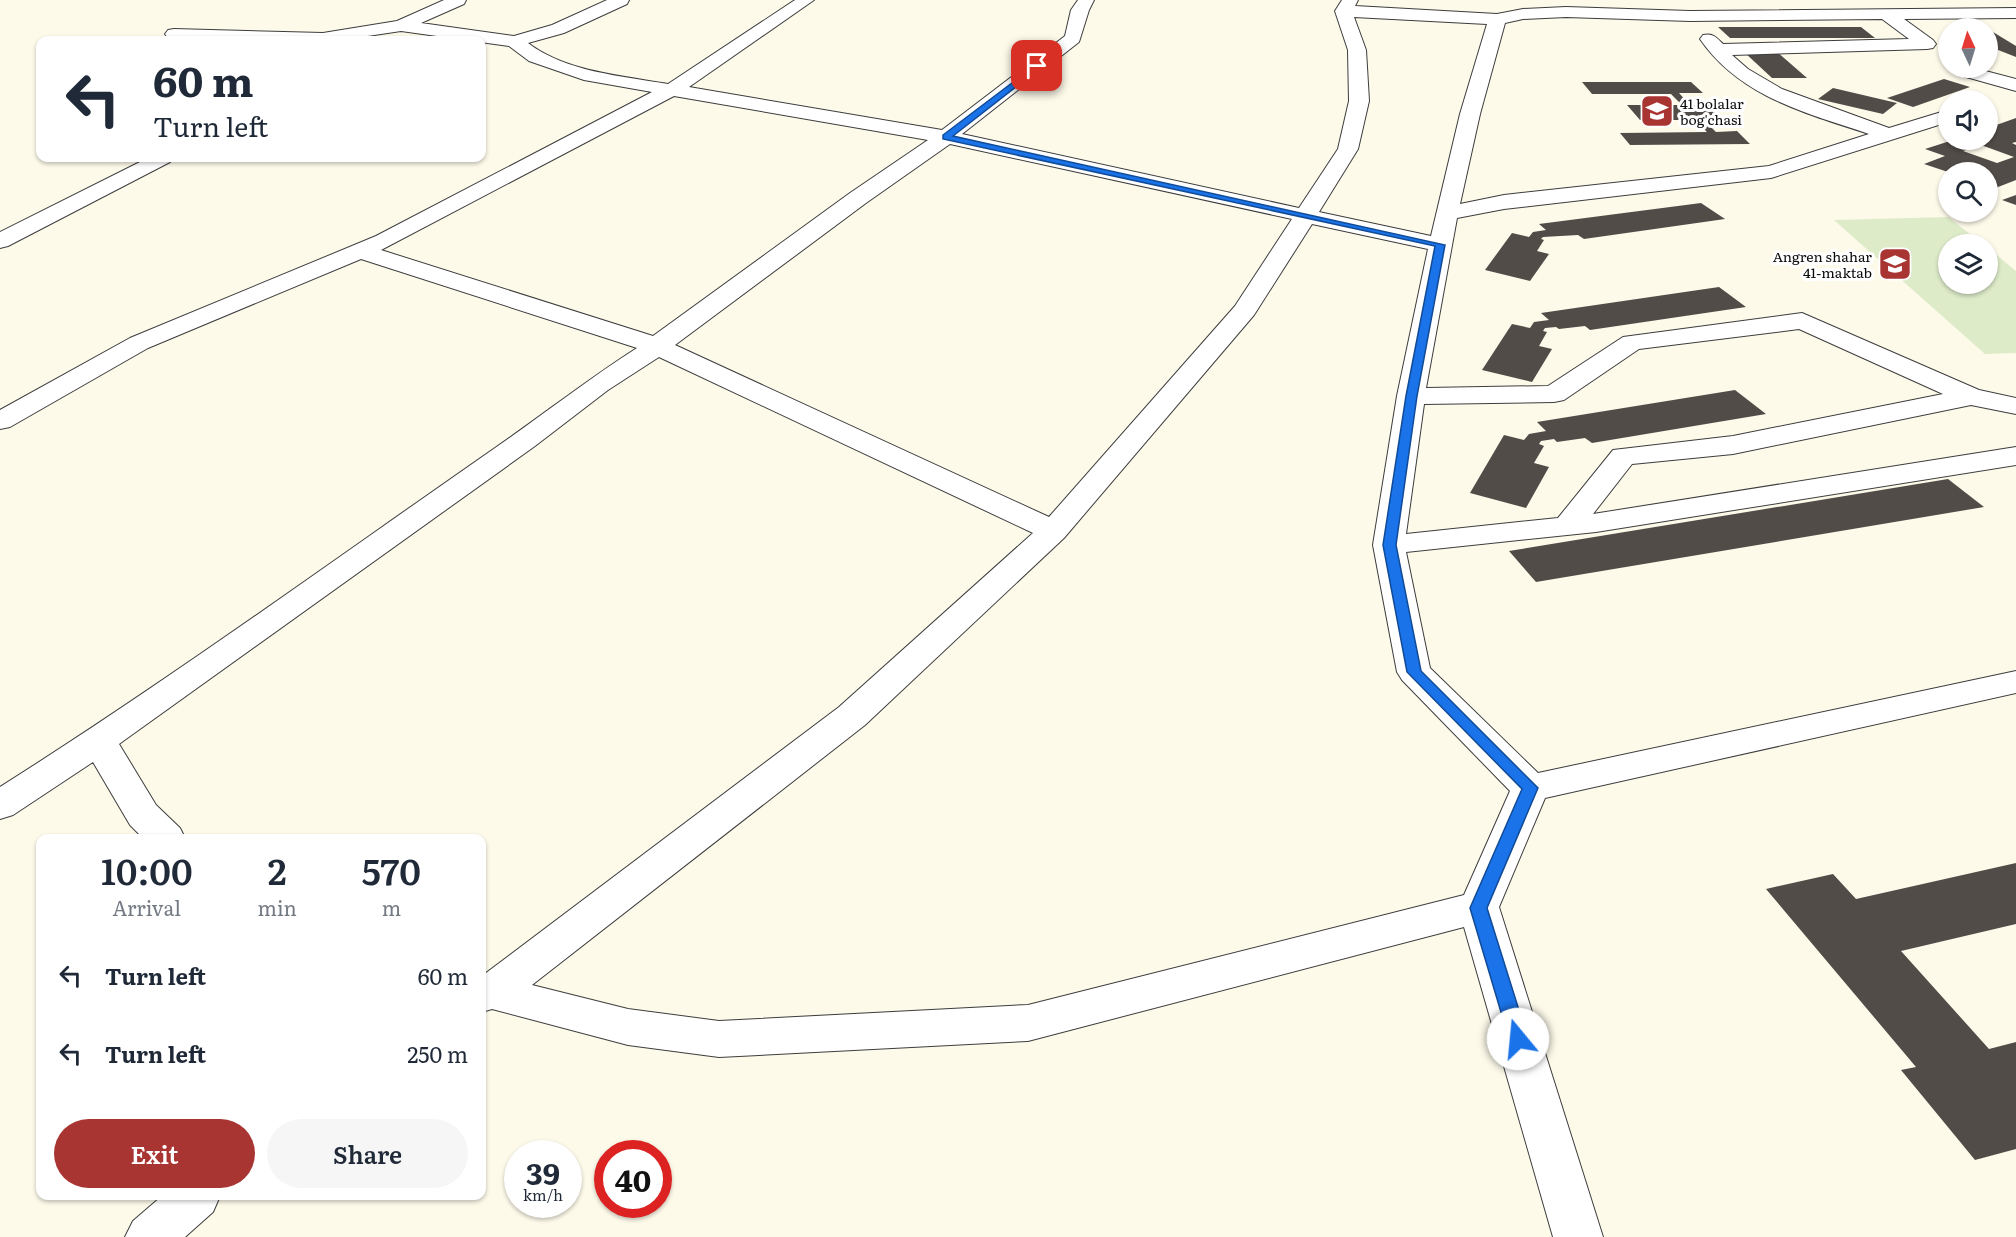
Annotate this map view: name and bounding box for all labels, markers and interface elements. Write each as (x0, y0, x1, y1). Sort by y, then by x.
north arrow (1938, 18, 1998, 78)
map controls (1938, 18, 1998, 294)
pin (1011, 40, 1062, 91)
text: 60 m (153, 48, 254, 110)
icon: arrive (1020, 49, 1053, 82)
icon: left (54, 60, 132, 138)
button: sound (1938, 90, 1998, 150)
school or university icon: 41 bolalar bog'chasi (1639, 93, 1675, 129)
place label: 41 bolalar bog'chasi (1680, 93, 1744, 129)
text: Turn left (153, 105, 268, 145)
button: search (1938, 162, 1998, 222)
button: layers (1938, 234, 1998, 294)
place label: Angren shahar 41-maktab (1773, 246, 1872, 282)
school or university icon: Angren shahar 41-maktab (1877, 246, 1913, 282)
text: 10:00 (101, 843, 193, 896)
text: 2 (268, 843, 287, 896)
text: 570 (362, 843, 421, 896)
text: Arrival (113, 892, 181, 922)
text: min (257, 892, 297, 922)
text: m (382, 892, 401, 922)
icon: left (54, 959, 87, 992)
text: Turn left (105, 959, 206, 992)
text: 60 m (418, 959, 468, 992)
position arrow (1486, 1007, 1550, 1071)
icon: left (54, 1037, 87, 1070)
text: Turn left (105, 1037, 206, 1070)
text: 250 m (407, 1037, 468, 1070)
button: Exit (54, 1119, 255, 1188)
button: Share (267, 1119, 468, 1188)
speed limit sign: 40 (594, 1140, 672, 1218)
text: 39 (526, 1150, 560, 1194)
text: km/h (523, 1183, 563, 1206)

